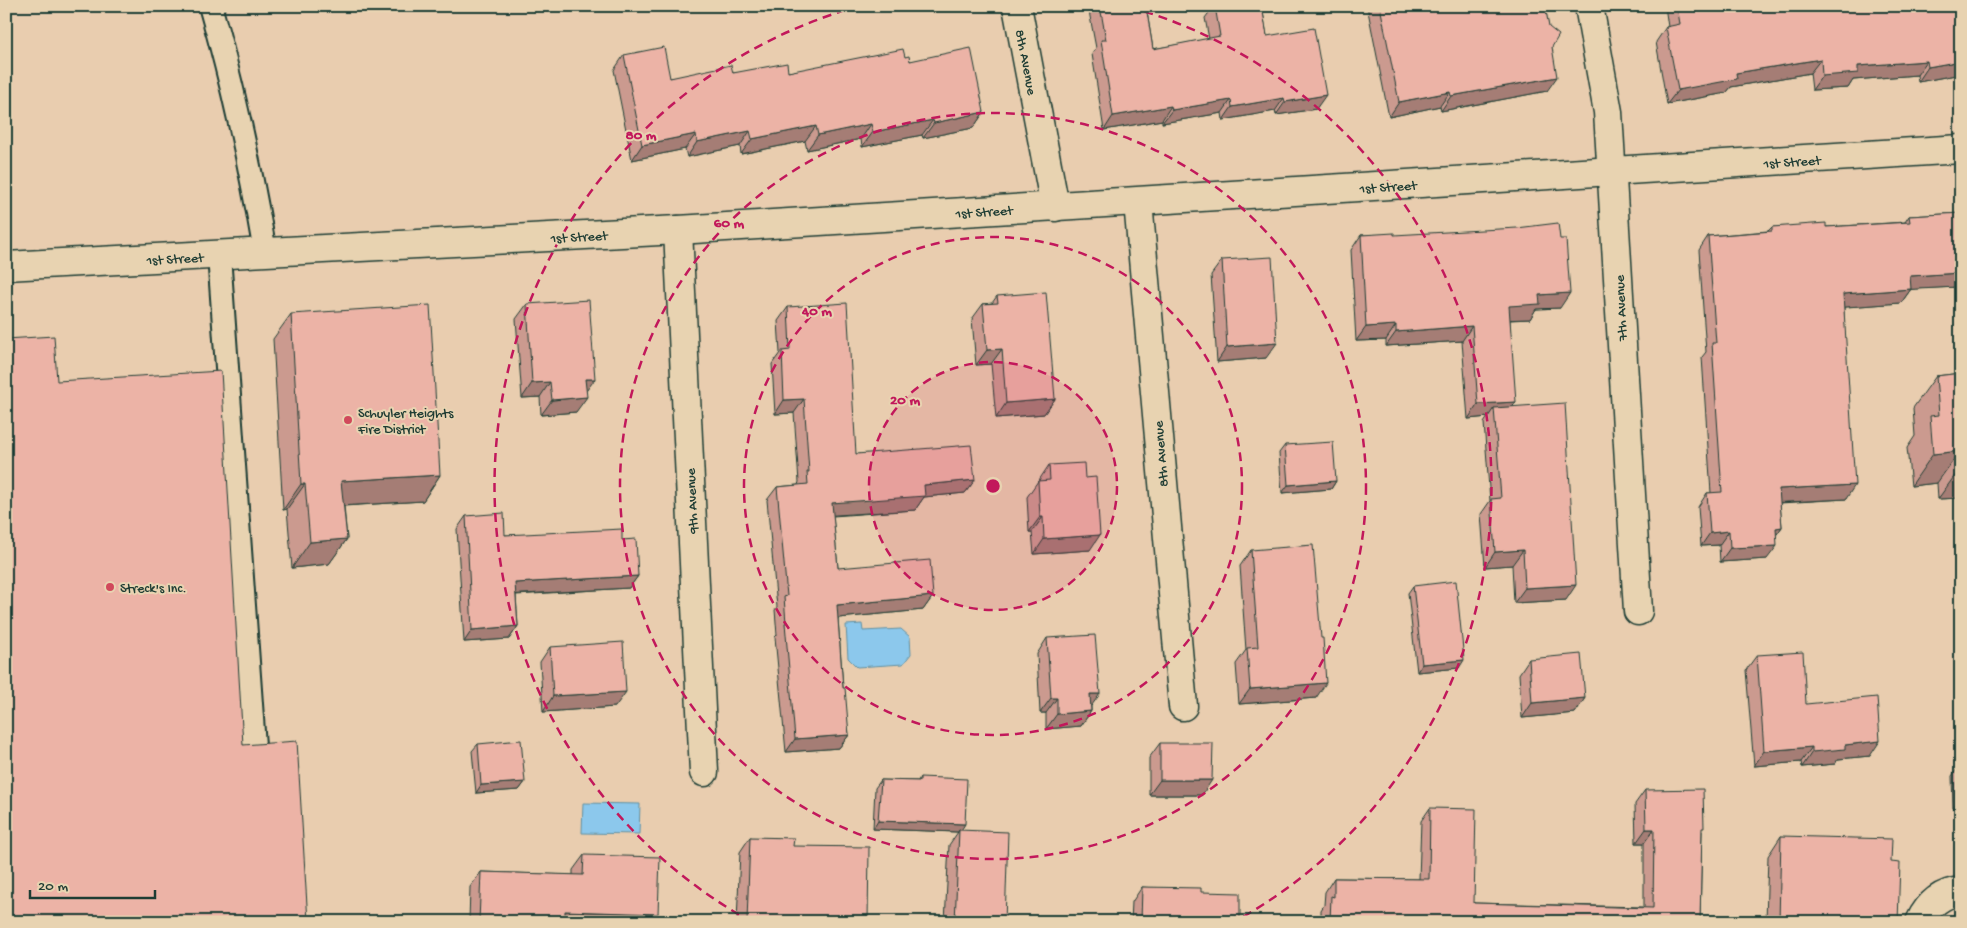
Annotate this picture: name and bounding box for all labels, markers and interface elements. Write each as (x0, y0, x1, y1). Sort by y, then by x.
street label: 8th Avenue (1010, 28, 1039, 97)
text: 80 m (626, 127, 657, 145)
street label: 1st Street (1762, 153, 1823, 174)
street label: 1st Street (1358, 178, 1419, 199)
street label: 1st Street (954, 203, 1015, 224)
text: 60 m (714, 215, 745, 233)
street label: 1st Street (549, 228, 609, 249)
street label: 1st Street (145, 250, 205, 271)
street label: 7th Avenue (1612, 274, 1633, 342)
text: 40 m (801, 303, 832, 321)
text: 20 m (890, 392, 920, 410)
place label: Schuyler Heights Fire District (357, 406, 454, 439)
marker: Schuyler Heights Fire District (342, 414, 354, 426)
street label: 8th Avenue (1151, 419, 1174, 488)
street label: 9th Avenue (683, 467, 704, 535)
centre of rings (984, 477, 1002, 495)
marker: Streck's Inc. (104, 581, 116, 593)
place label: Streck's Inc. (120, 581, 187, 598)
scale bar (30, 868, 155, 900)
text: 20 m (38, 878, 68, 896)

